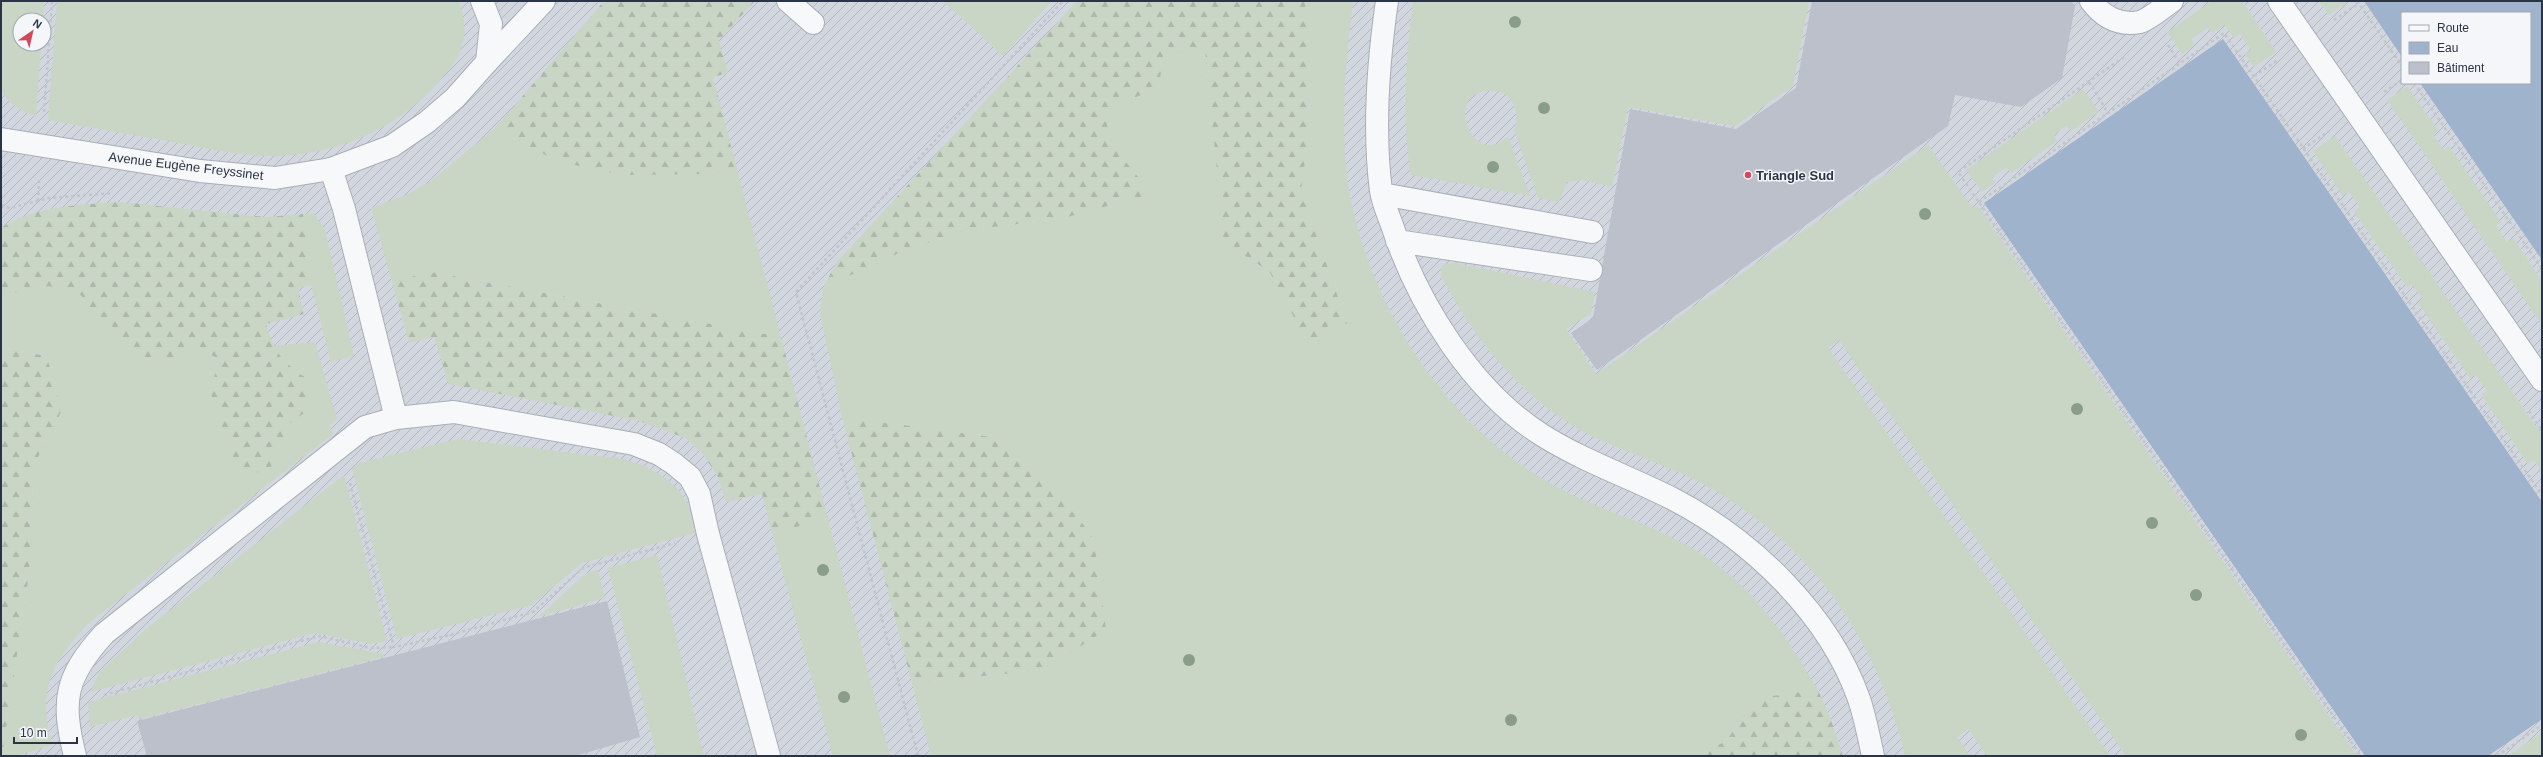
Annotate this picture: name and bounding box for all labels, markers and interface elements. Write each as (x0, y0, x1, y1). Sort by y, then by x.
north arrow (12, 12, 52, 52)
legend (2401, 12, 2531, 84)
text: N (31, 17, 44, 31)
text: Route (2437, 21, 2469, 35)
text: Eau (2437, 41, 2458, 55)
text: Bâtiment (2437, 61, 2485, 75)
street label: Avenue Eugène Freyssinet (108, 149, 265, 183)
place label: Triangle Sud (1756, 168, 1834, 183)
marker: Triangle Sud (1743, 170, 1753, 180)
scale bar (14, 719, 77, 745)
text: 10 m (20, 726, 47, 740)

